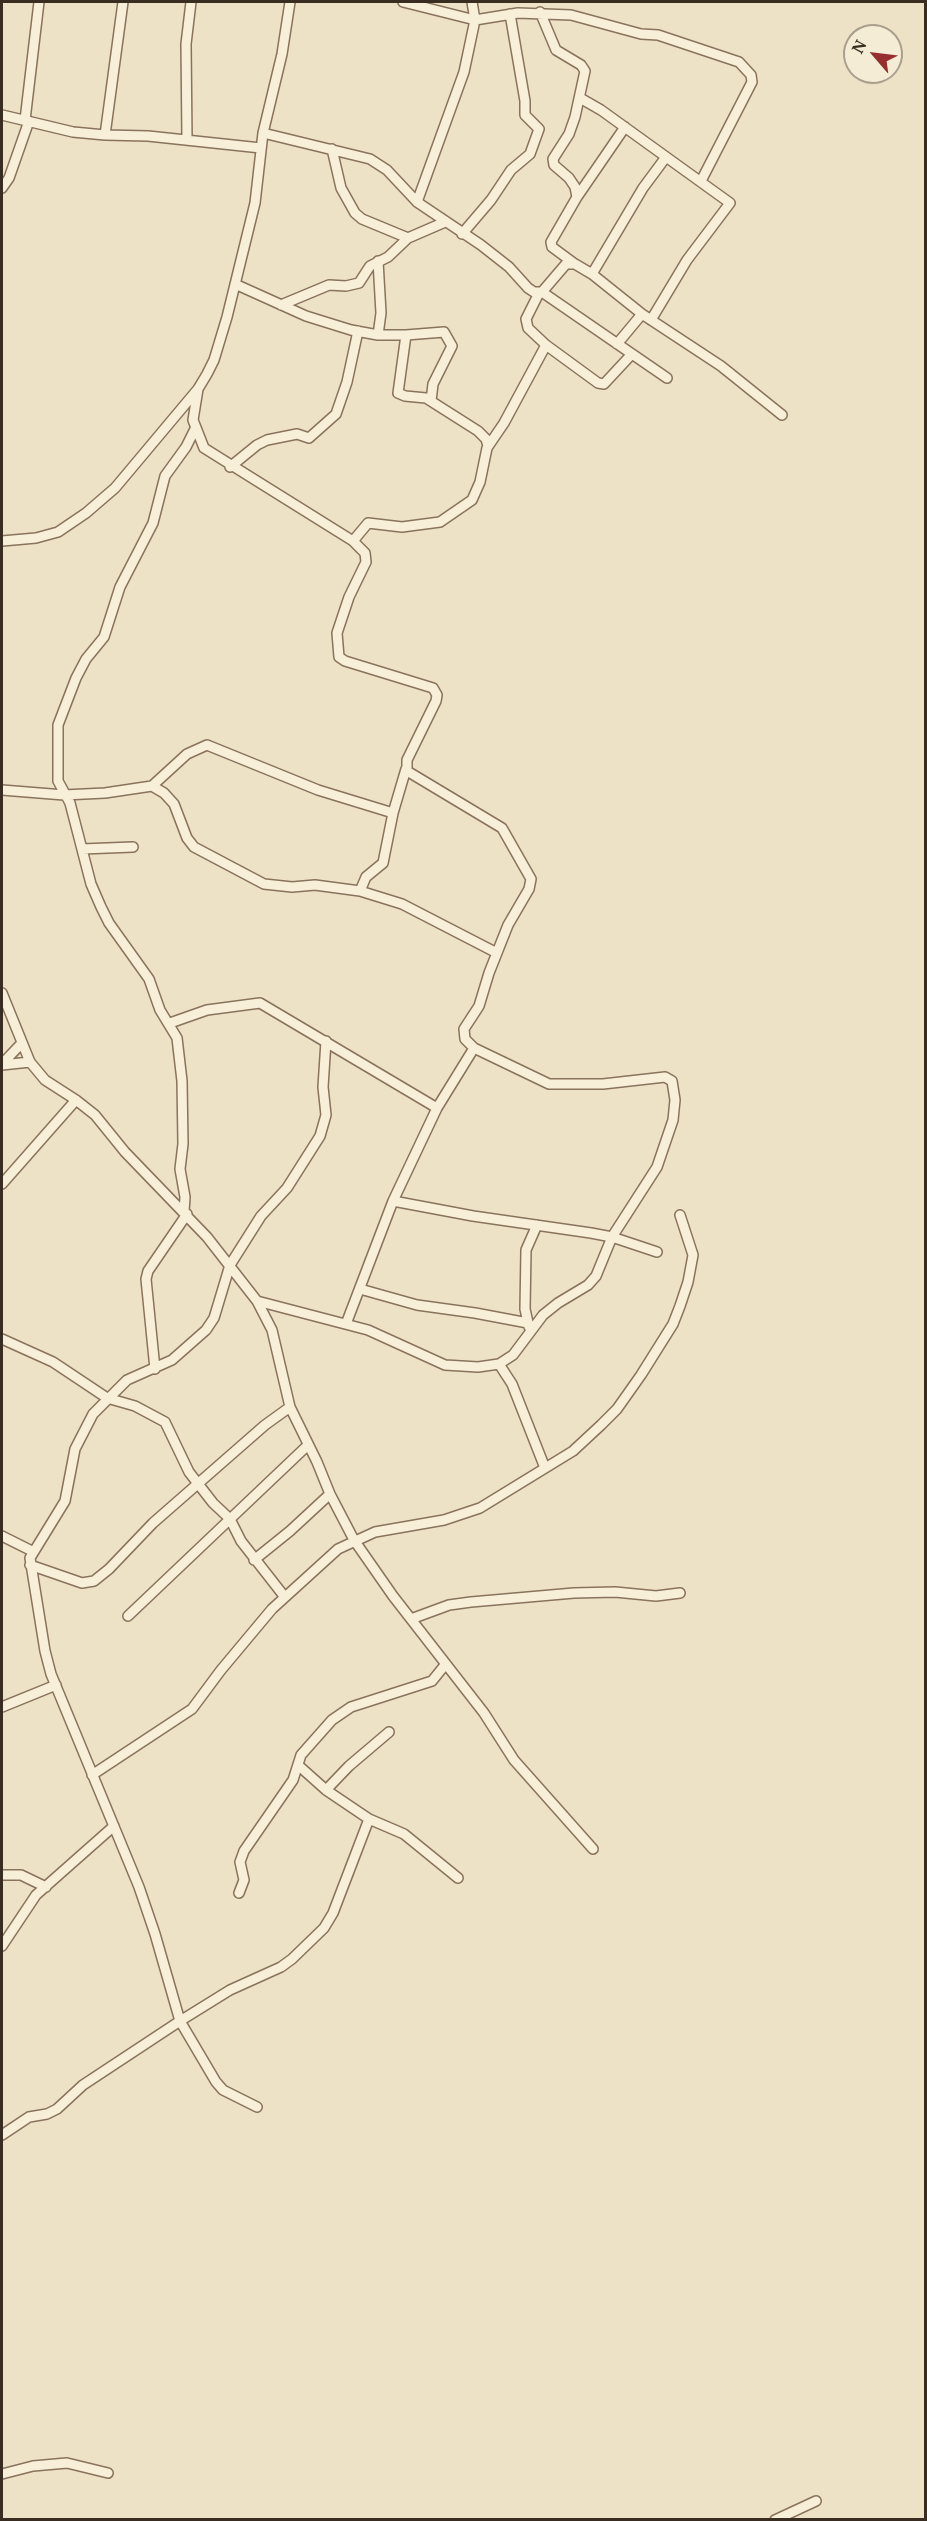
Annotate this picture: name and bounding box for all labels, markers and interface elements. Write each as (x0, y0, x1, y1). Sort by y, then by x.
north arrow (843, 24, 903, 84)
text: N (846, 36, 872, 57)

